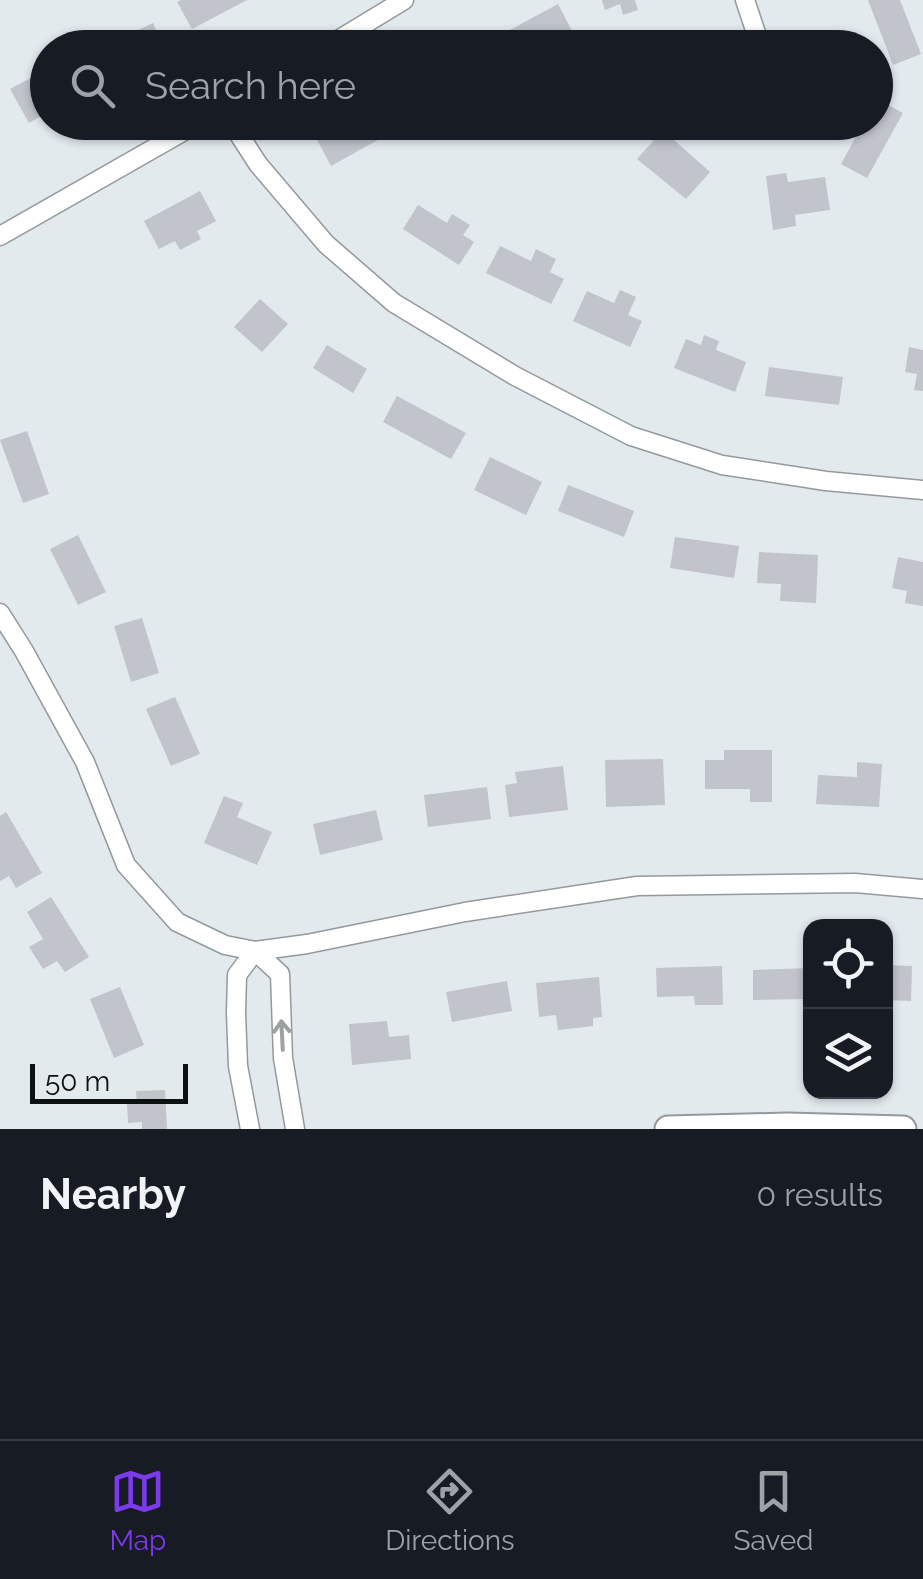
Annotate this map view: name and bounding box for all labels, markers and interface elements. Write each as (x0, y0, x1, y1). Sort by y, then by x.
search box (30, 30, 893, 140)
icon: search (65, 58, 120, 113)
text: Search here (145, 63, 356, 108)
map controls (803, 919, 893, 1099)
button: locate (803, 919, 893, 1009)
button: layers (803, 1009, 893, 1099)
one-way arrow (272, 1020, 291, 1052)
scale bar (30, 1059, 188, 1104)
text: 50 m (45, 1065, 110, 1098)
text: Nearby (40, 1170, 186, 1219)
text: 0 results (756, 1176, 883, 1213)
tab: Map (109, 1464, 166, 1557)
tab: Directions (385, 1464, 515, 1557)
tab: Saved (733, 1464, 814, 1557)

